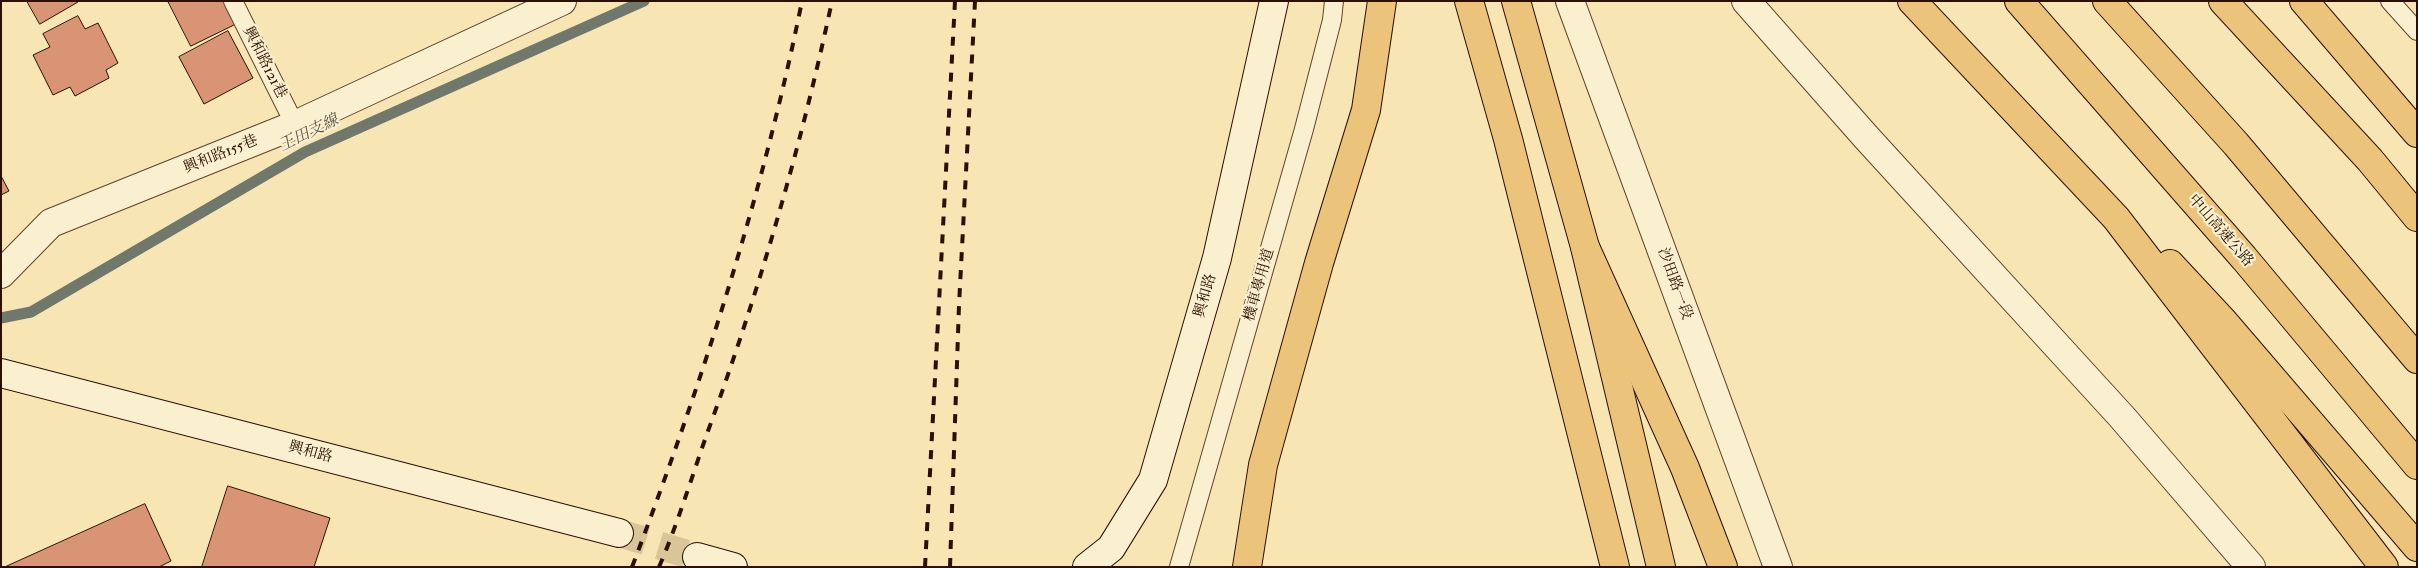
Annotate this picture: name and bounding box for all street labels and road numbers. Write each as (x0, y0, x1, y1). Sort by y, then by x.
street label: 興和路121巷 (238, 24, 290, 102)
street label: 興和路155巷 (181, 132, 261, 178)
street label: 中山高速公路 (2184, 191, 2256, 271)
street label: 機車專用道 (1241, 246, 1279, 324)
street label: 沙田路一段 (1653, 246, 1695, 322)
street label: 興和路 (1191, 272, 1221, 320)
street label: 興和路 (286, 438, 334, 468)

